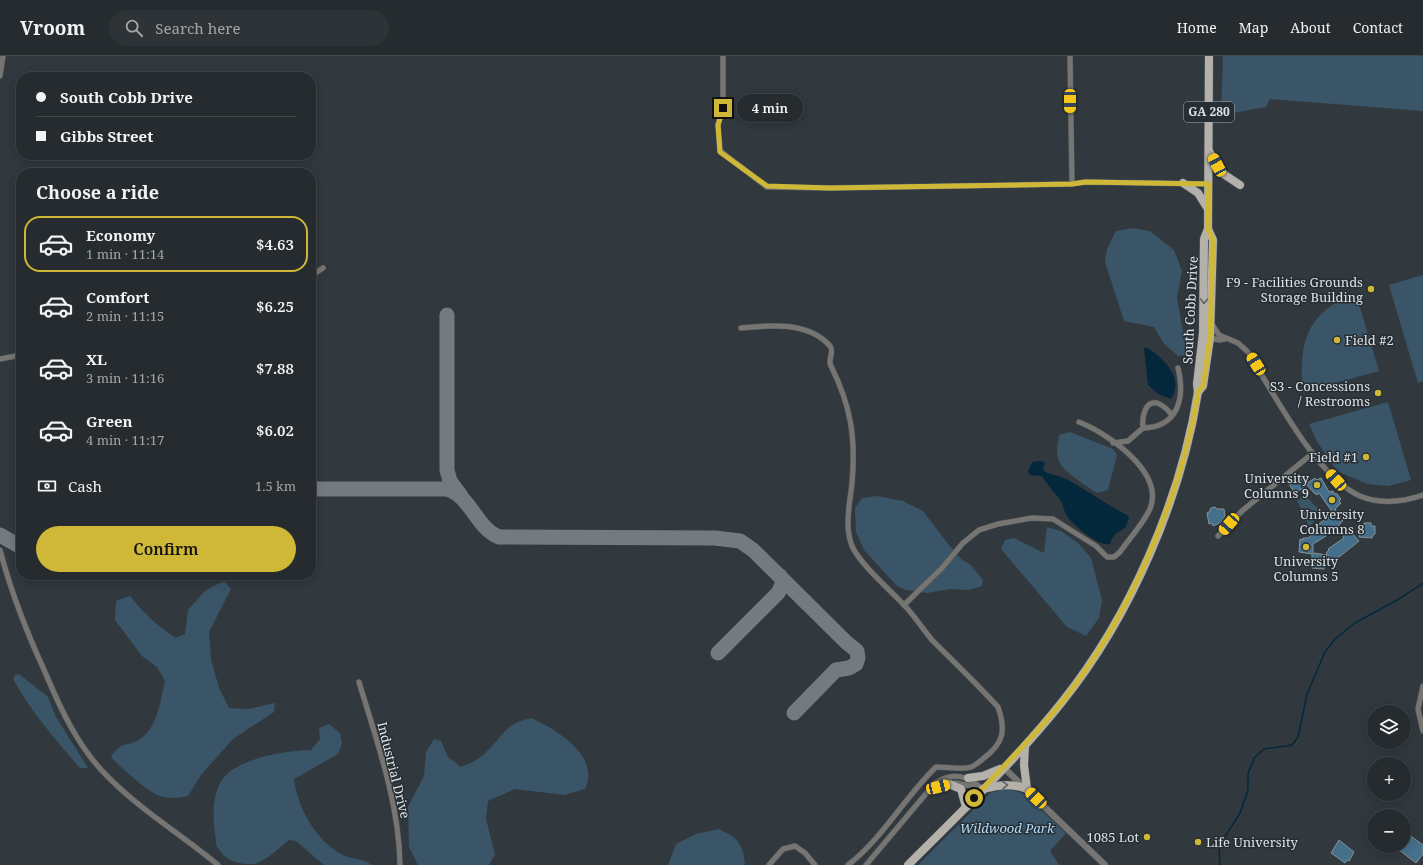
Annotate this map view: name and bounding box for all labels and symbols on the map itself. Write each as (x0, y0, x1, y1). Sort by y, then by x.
car (1064, 89, 1076, 113)
callout: 4 min (737, 94, 803, 122)
route end (714, 99, 732, 117)
road number: GA 280 (1184, 102, 1234, 122)
car (1206, 152, 1228, 178)
street label: South Cobb Drive (1178, 256, 1202, 364)
place label: F9 - Facilities Grounds Storage Building (1226, 273, 1363, 306)
marker: F9 - Facilities Grounds Storage Building (1366, 284, 1376, 294)
one-way arrow (1199, 298, 1208, 304)
place label: Field #2 (1345, 331, 1394, 349)
marker: Field #2 (1332, 335, 1342, 345)
car (1245, 351, 1267, 377)
place label: S3 - Concessions / Restrooms (1270, 377, 1370, 410)
marker: S3 - Concessions / Restrooms (1373, 388, 1383, 398)
place label: Field #1 (1309, 448, 1358, 466)
marker: Field #1 (1361, 452, 1371, 462)
car (1324, 467, 1348, 493)
place label: University Columns 9 (1244, 469, 1310, 502)
marker: University Columns 9 (1312, 480, 1322, 490)
marker: University Columns 8 (1327, 495, 1337, 505)
place label: University Columns 8 (1300, 505, 1365, 538)
car (1217, 511, 1241, 537)
marker: University Columns 5 (1301, 542, 1311, 552)
place label: University Columns 5 (1274, 552, 1339, 585)
street label: Industrial Drive (373, 720, 415, 820)
car (925, 778, 951, 796)
one-way arrow (1002, 781, 1008, 789)
car (1023, 785, 1049, 811)
route start (965, 789, 983, 807)
park label: Wildwood Park (960, 819, 1055, 837)
place label: 1085 Lot (1086, 828, 1139, 846)
marker: 1085 Lot (1142, 832, 1152, 842)
place label: Life University (1206, 833, 1298, 851)
marker: Life University (1193, 837, 1203, 847)

